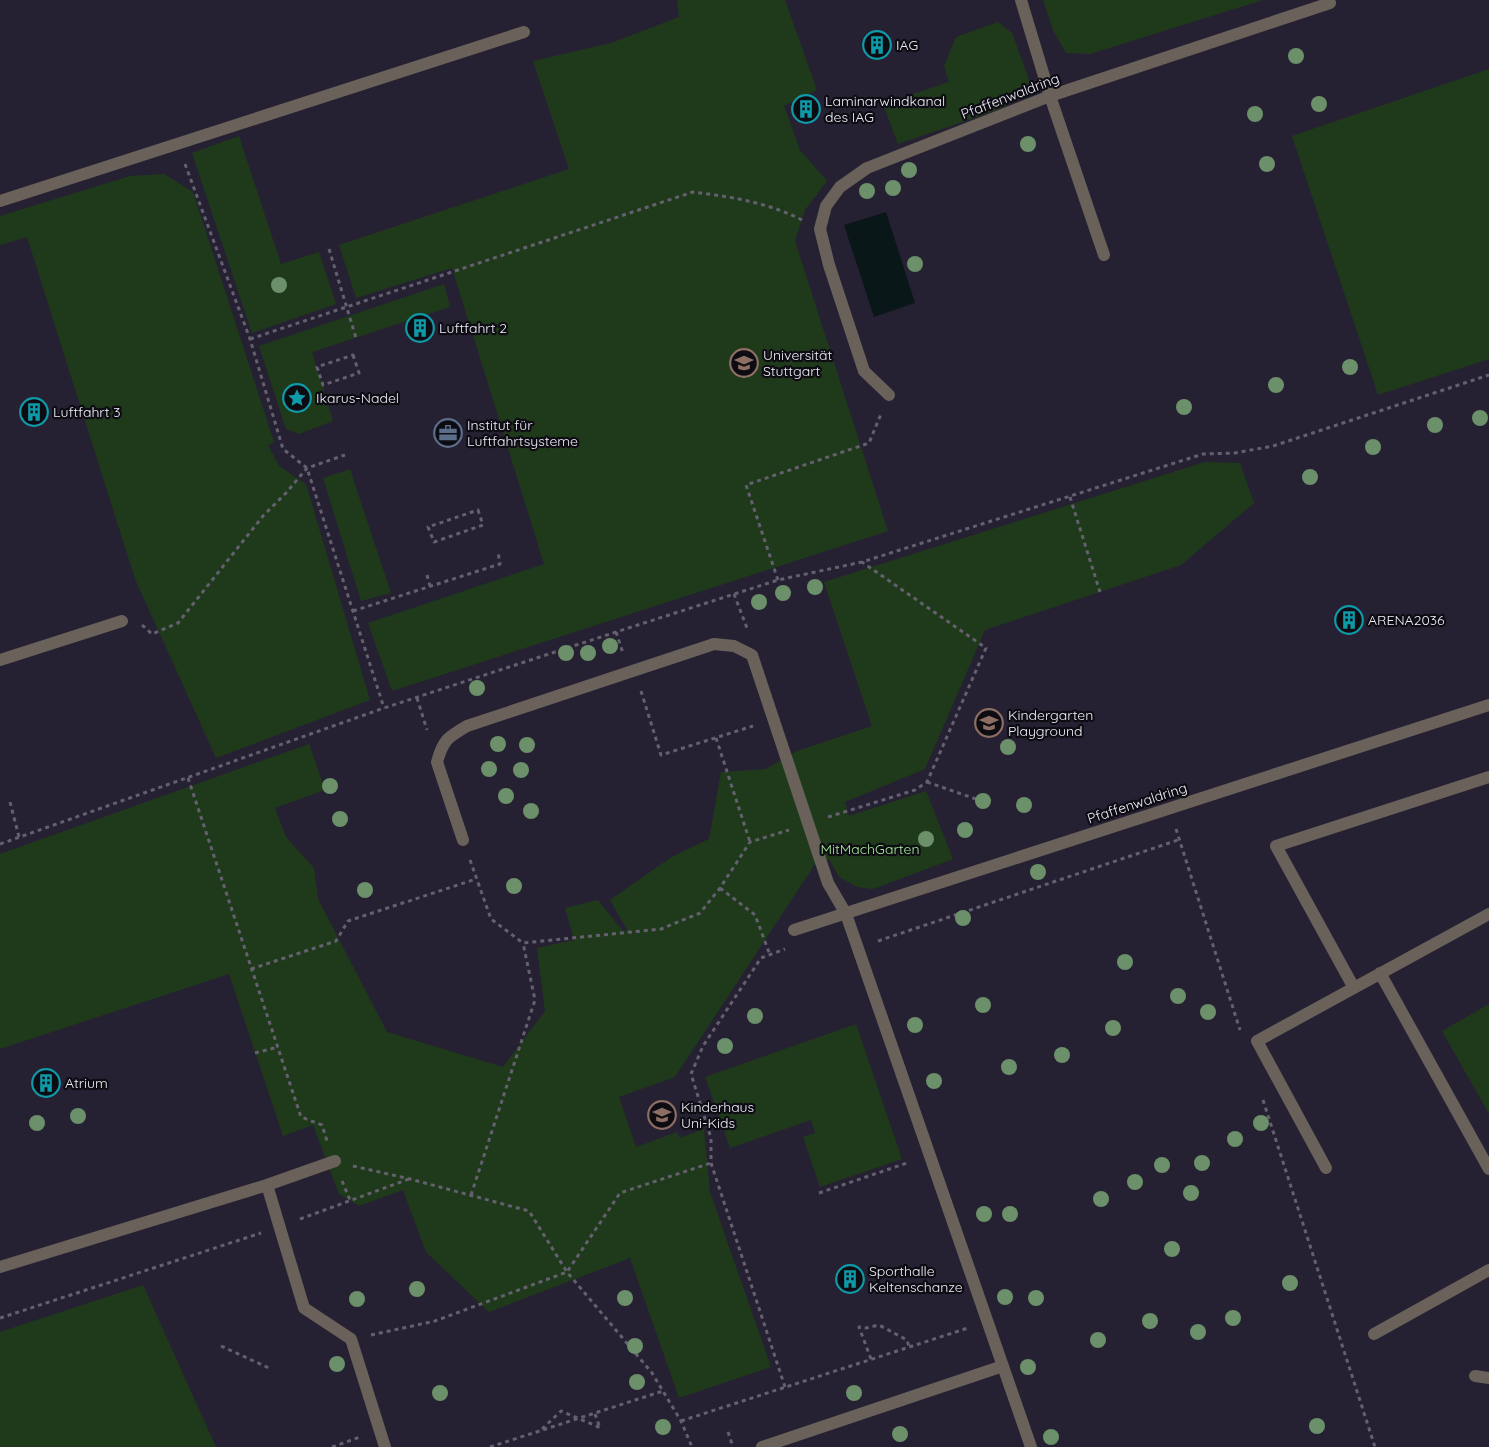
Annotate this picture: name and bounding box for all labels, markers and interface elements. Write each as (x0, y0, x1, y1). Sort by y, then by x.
building icon: IAG (862, 30, 892, 60)
place label: IAG (896, 36, 918, 54)
street label: Pfaffenwaldring (958, 69, 1062, 123)
place label: Laminarwindkanal des IAG (825, 92, 945, 126)
building icon: Laminarwindkanal des IAG (791, 94, 821, 124)
building icon: Luftfahrt 2 (405, 313, 435, 343)
place label: Luftfahrt 2 (439, 319, 507, 337)
place label: Universität Stuttgart (763, 346, 832, 380)
school or university icon: Universität Stuttgart (729, 348, 759, 378)
place icon: Ikarus-Nadel (282, 383, 312, 413)
place label: Ikarus-Nadel (316, 389, 399, 407)
building icon: Luftfahrt 3 (19, 397, 49, 427)
place label: Luftfahrt 3 (53, 403, 121, 421)
place label: Institut für Luftfahrtsysteme (467, 416, 578, 450)
office icon: Institut für Luftfahrtsysteme (433, 418, 463, 448)
building icon: ARENA2036 (1334, 605, 1364, 635)
place label: ARENA2036 (1368, 611, 1445, 629)
place label: Kindergarten Playground (1008, 706, 1093, 740)
school or university icon: Kindergarten Playground (974, 708, 1004, 738)
street label: Pfaffenwaldring (1085, 778, 1189, 828)
park label: MitMachGarten (820, 840, 920, 858)
building icon: Atrium (31, 1068, 61, 1098)
place label: Atrium (65, 1074, 108, 1092)
place label: Kinderhaus Uni-Kids (681, 1098, 754, 1132)
school or university icon: Kinderhaus Uni-Kids (647, 1100, 677, 1130)
place label: Sporthalle Keltenschanze (869, 1262, 963, 1296)
building icon: Sporthalle Keltenschanze (835, 1264, 865, 1294)

